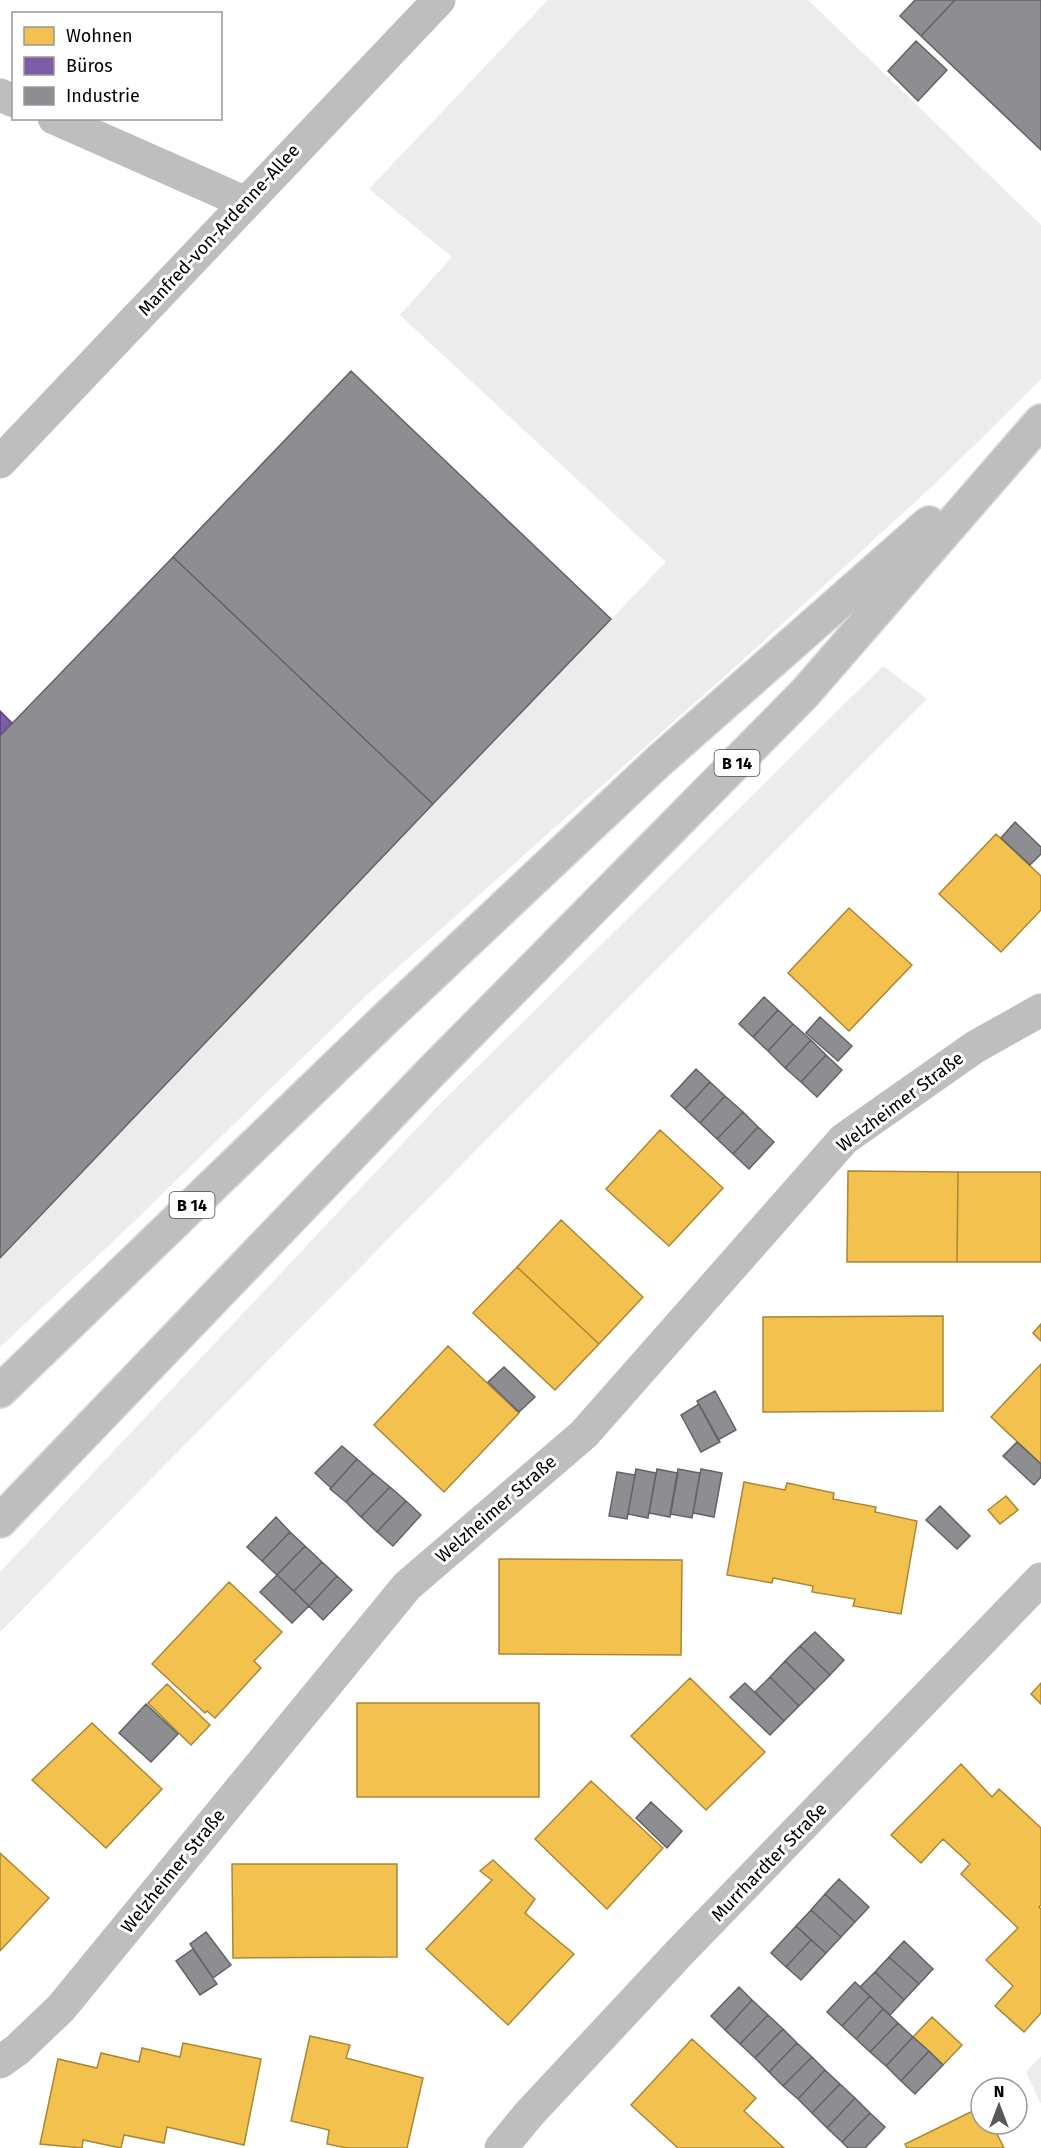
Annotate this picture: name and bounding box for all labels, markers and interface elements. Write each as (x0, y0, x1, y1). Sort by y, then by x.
legend (12, 12, 222, 120)
text: Wohnen (66, 25, 133, 47)
text: Büros (66, 55, 113, 77)
text: Industrie (66, 85, 140, 107)
street label: Manfred-von-Ardenne-Allee (134, 139, 304, 321)
road number: B 14 (714, 750, 760, 776)
street label: Welzheimer Straße (832, 1047, 968, 1157)
road number: B 14 (170, 1192, 214, 1218)
street label: Welzheimer Straße (431, 1450, 561, 1568)
street label: Murrhardter Straße (707, 1798, 831, 1926)
street label: Welzheimer Straße (116, 1805, 230, 1937)
north arrow (969, 2076, 1029, 2136)
text: N (994, 2082, 1004, 2101)

